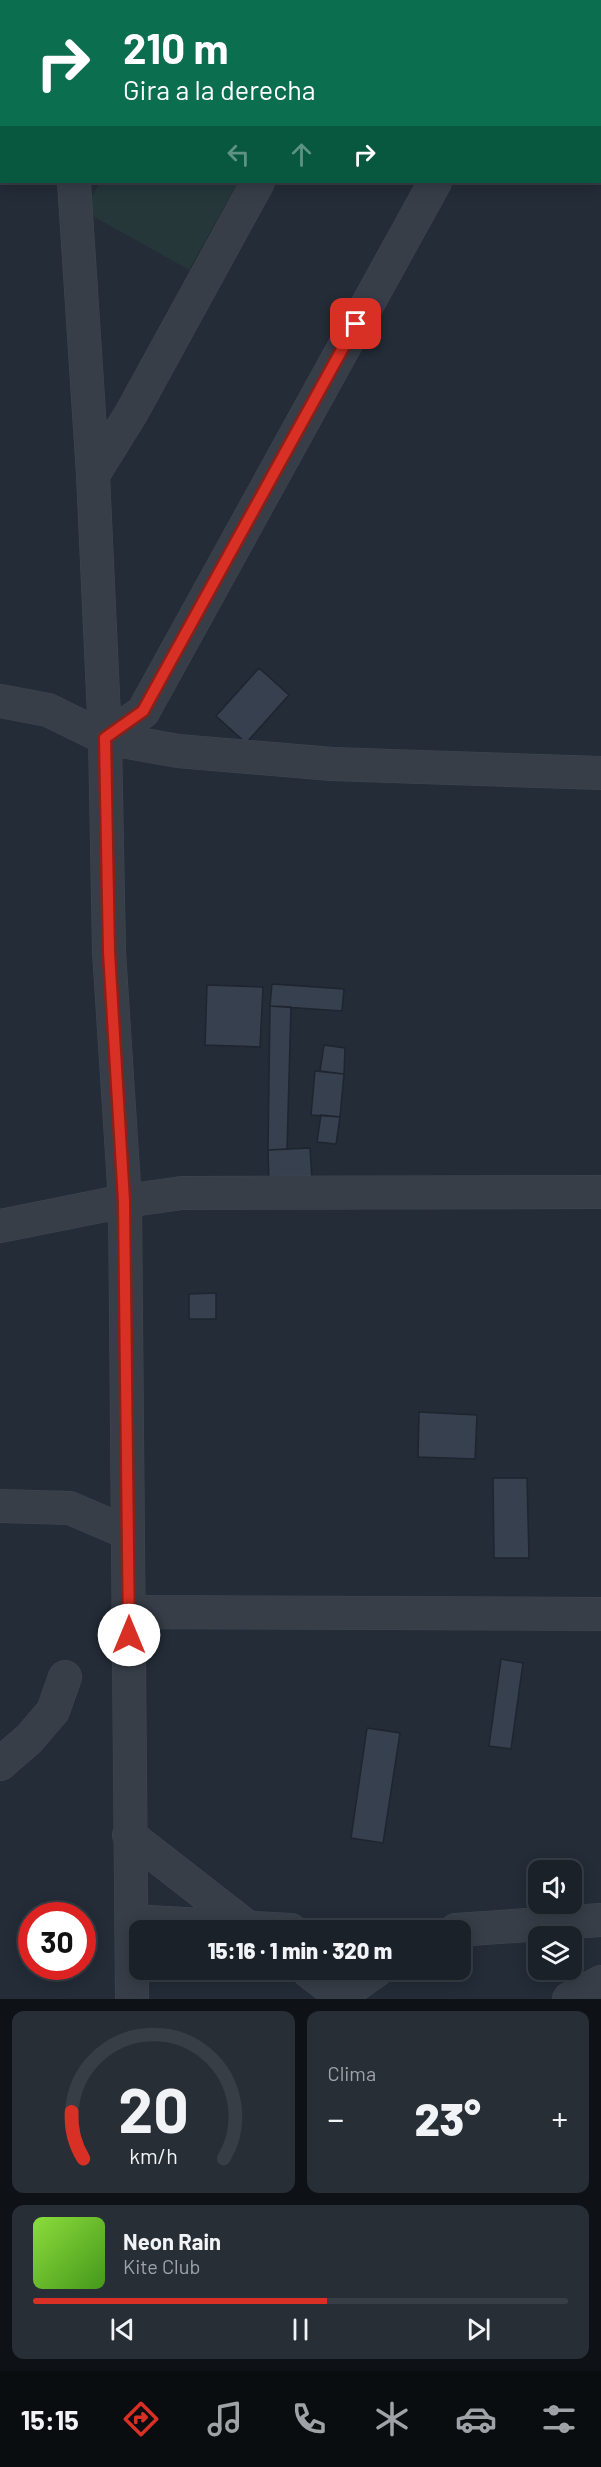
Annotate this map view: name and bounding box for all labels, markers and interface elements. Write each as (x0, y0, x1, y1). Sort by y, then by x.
text: 210 m (123, 22, 229, 72)
icon: right (24, 24, 102, 102)
text: Gira a la derecha (123, 73, 316, 105)
icon: left (222, 138, 255, 171)
icon: ahead (285, 138, 318, 171)
icon: right (348, 138, 381, 171)
pin (330, 298, 381, 349)
icon: arrive (339, 307, 372, 340)
position arrow (97, 1603, 161, 1667)
map controls (528, 1860, 582, 1980)
button: sound (528, 1860, 582, 1914)
speed limit sign: 30 (18, 1902, 96, 1980)
button: layers (528, 1926, 582, 1980)
text: 15:16 · 1 min · 320 m (208, 1937, 392, 1963)
text: Clima (328, 2061, 376, 2085)
text: 20 (118, 2071, 189, 2145)
text: 23° (415, 2091, 481, 2145)
text: − (328, 2098, 344, 2138)
text: + (551, 2098, 568, 2138)
text: km/h (129, 2143, 178, 2168)
text: Neon Rain (123, 2228, 221, 2254)
text: Kite Club (123, 2254, 200, 2278)
icon: previous (106, 2313, 139, 2346)
icon: pause (284, 2313, 317, 2346)
icon: next (462, 2313, 495, 2346)
icon: directions (120, 2398, 162, 2440)
icon: music (204, 2398, 246, 2440)
icon: phone (288, 2398, 330, 2440)
icon: climate (371, 2398, 413, 2440)
icon: car (455, 2398, 497, 2440)
icon: filters (538, 2398, 580, 2440)
text: 15:15 (21, 2403, 79, 2435)

